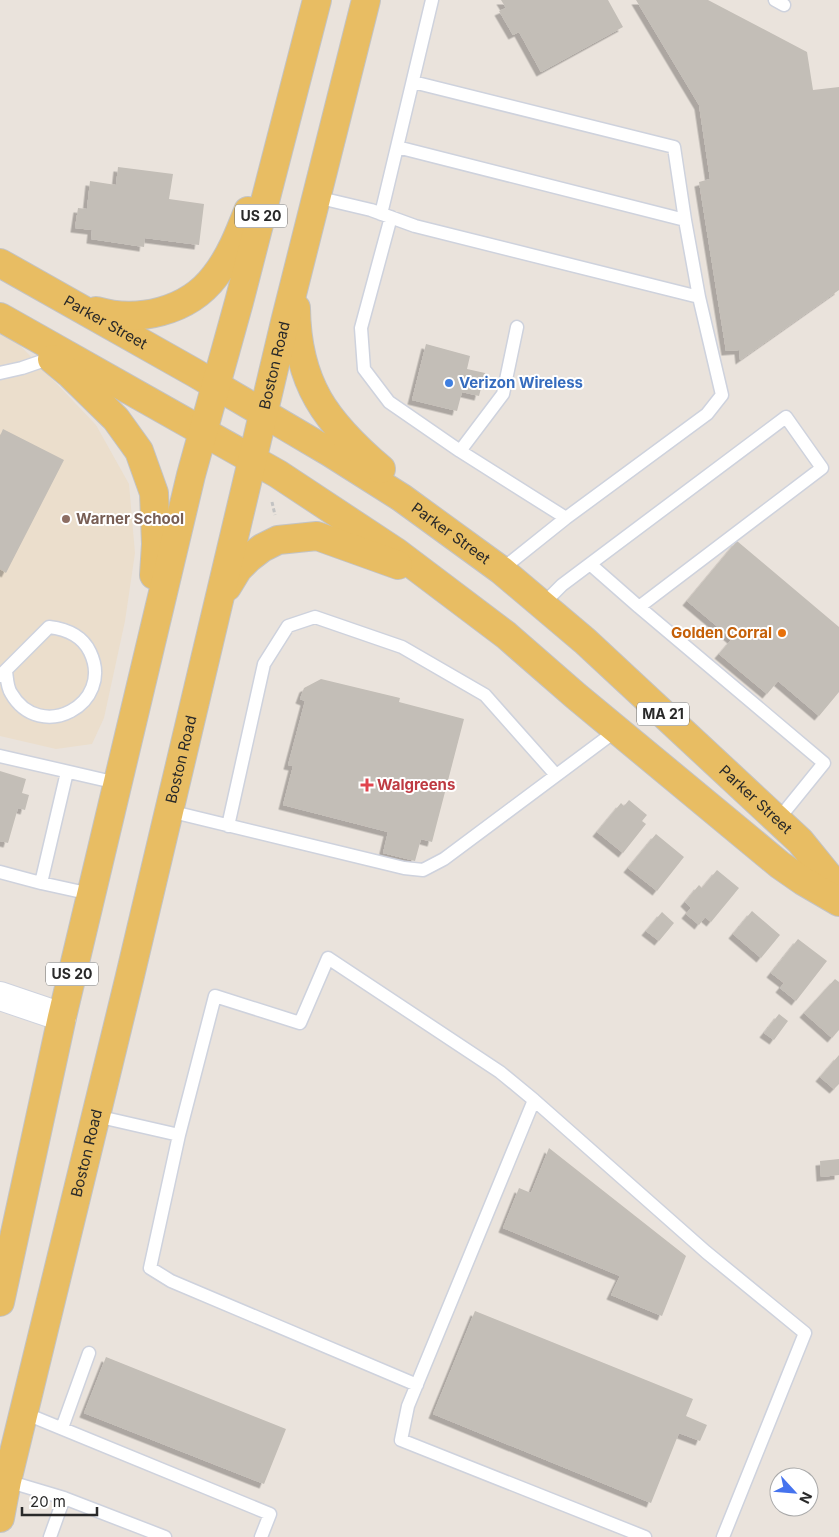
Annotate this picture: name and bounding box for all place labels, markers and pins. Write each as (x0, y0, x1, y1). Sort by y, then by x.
place label: Verizon Wireless (459, 373, 583, 392)
marker: Verizon Wireless (443, 377, 455, 389)
place label: Warner School (76, 509, 184, 528)
marker: Warner School (60, 513, 72, 525)
place label: Golden Corral (671, 623, 772, 642)
marker: Golden Corral (776, 627, 788, 639)
place label: Walgreens (377, 775, 455, 794)
marker: Walgreens (361, 779, 373, 791)

